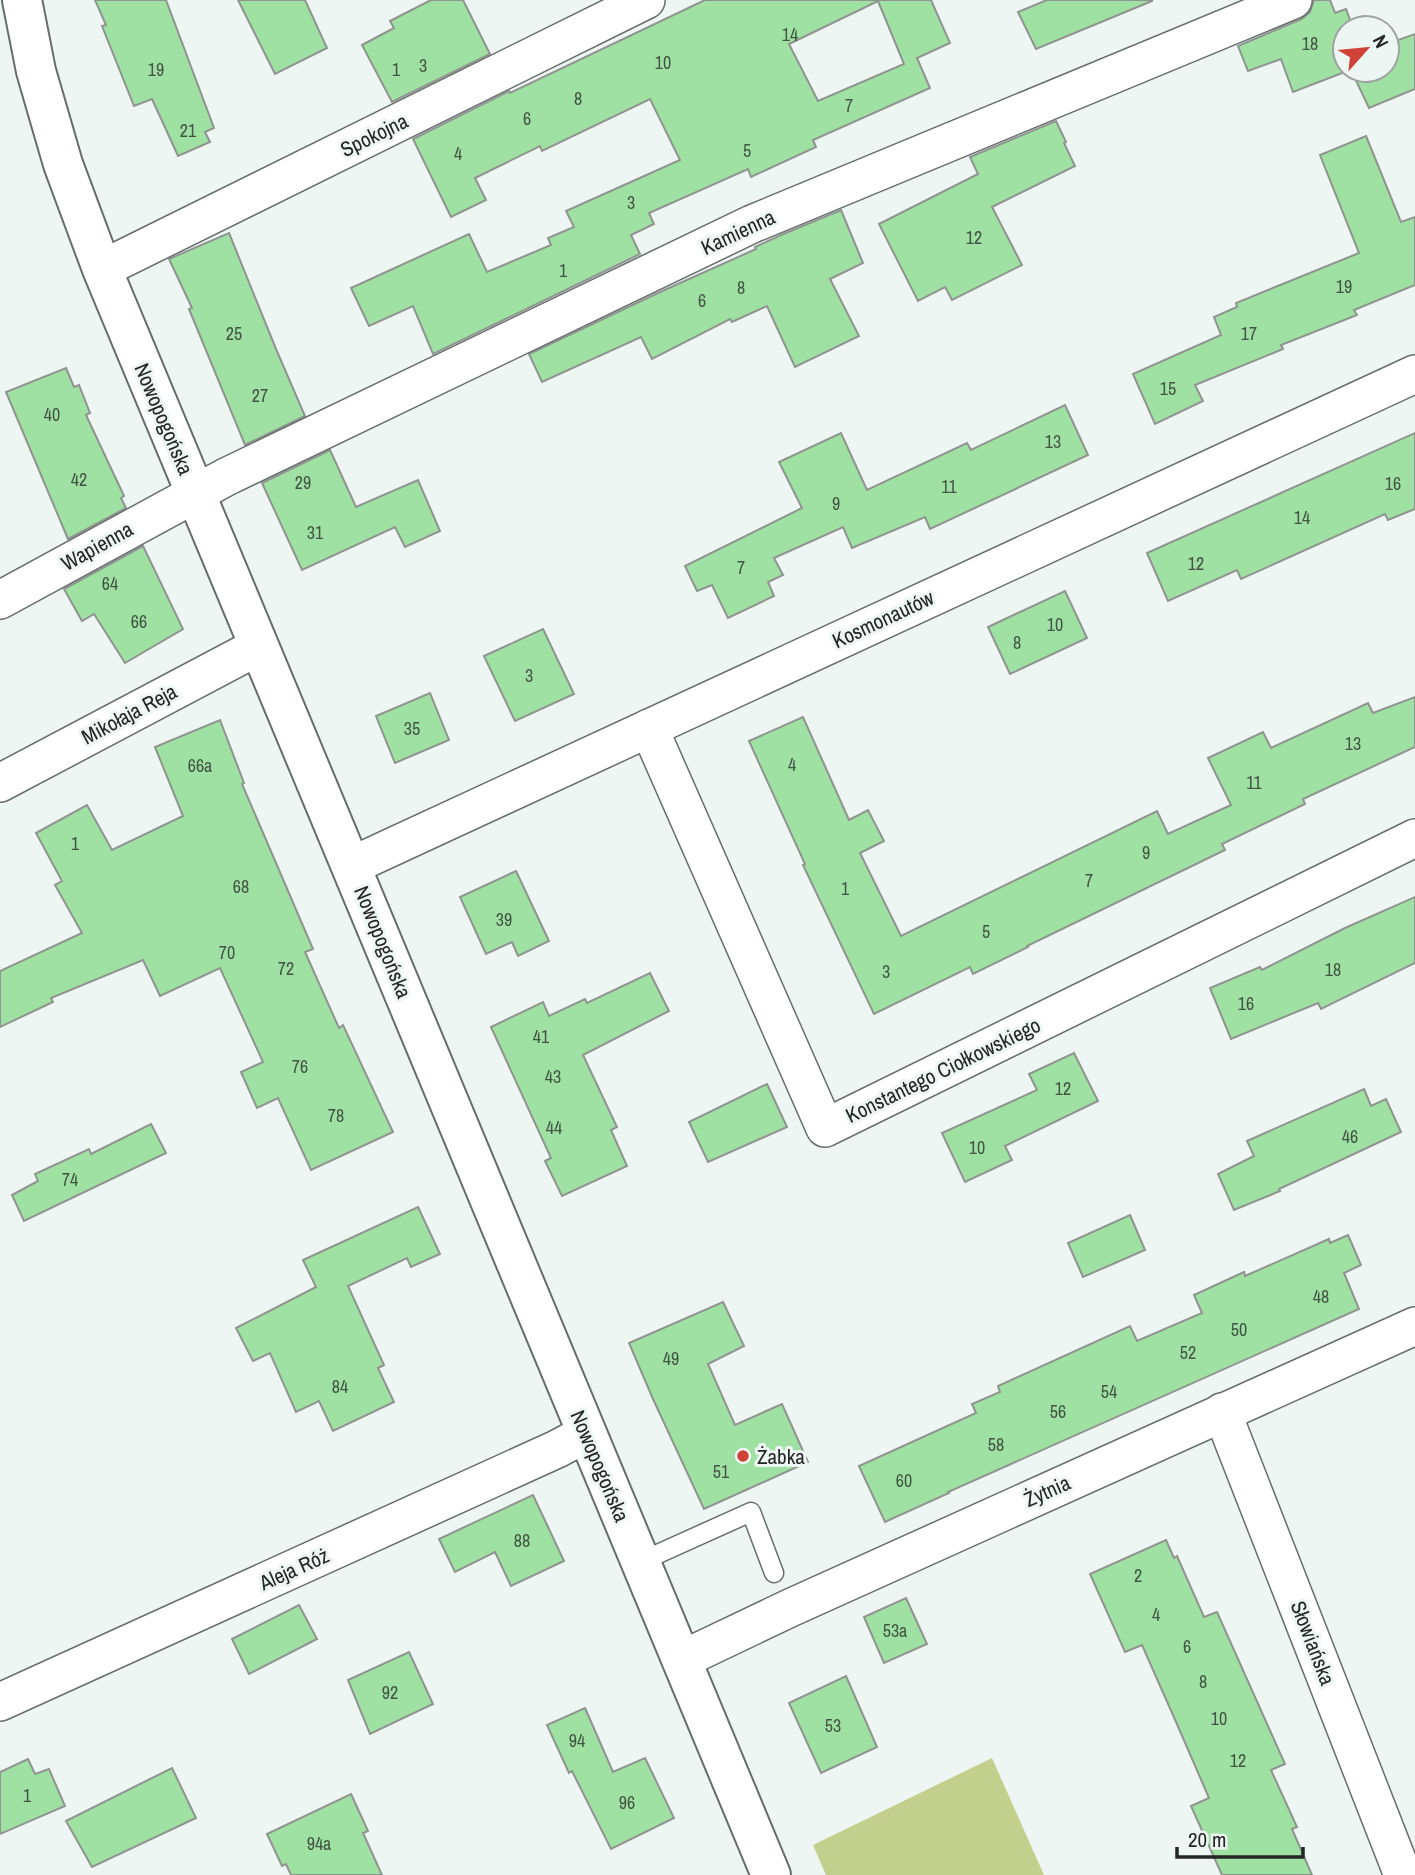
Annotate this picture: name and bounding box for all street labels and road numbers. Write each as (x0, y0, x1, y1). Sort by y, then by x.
street label: Spokojna (335, 106, 413, 164)
street label: Kamienna (696, 202, 780, 262)
street label: Nowopogońska (127, 359, 201, 480)
street label: Wapienna (56, 514, 138, 578)
street label: Kosmonautów (827, 583, 939, 655)
street label: Mikołaja Reja (76, 677, 182, 751)
street label: Nowopogońska (347, 882, 419, 1003)
street label: Konstantego Ciołkowskiego (841, 1010, 1045, 1130)
street label: Nowopogońska (563, 1406, 637, 1527)
street label: Żytnia (1019, 1468, 1075, 1514)
street label: Aleja Róż (254, 1541, 334, 1598)
street label: Słowiańska (1284, 1597, 1342, 1690)

